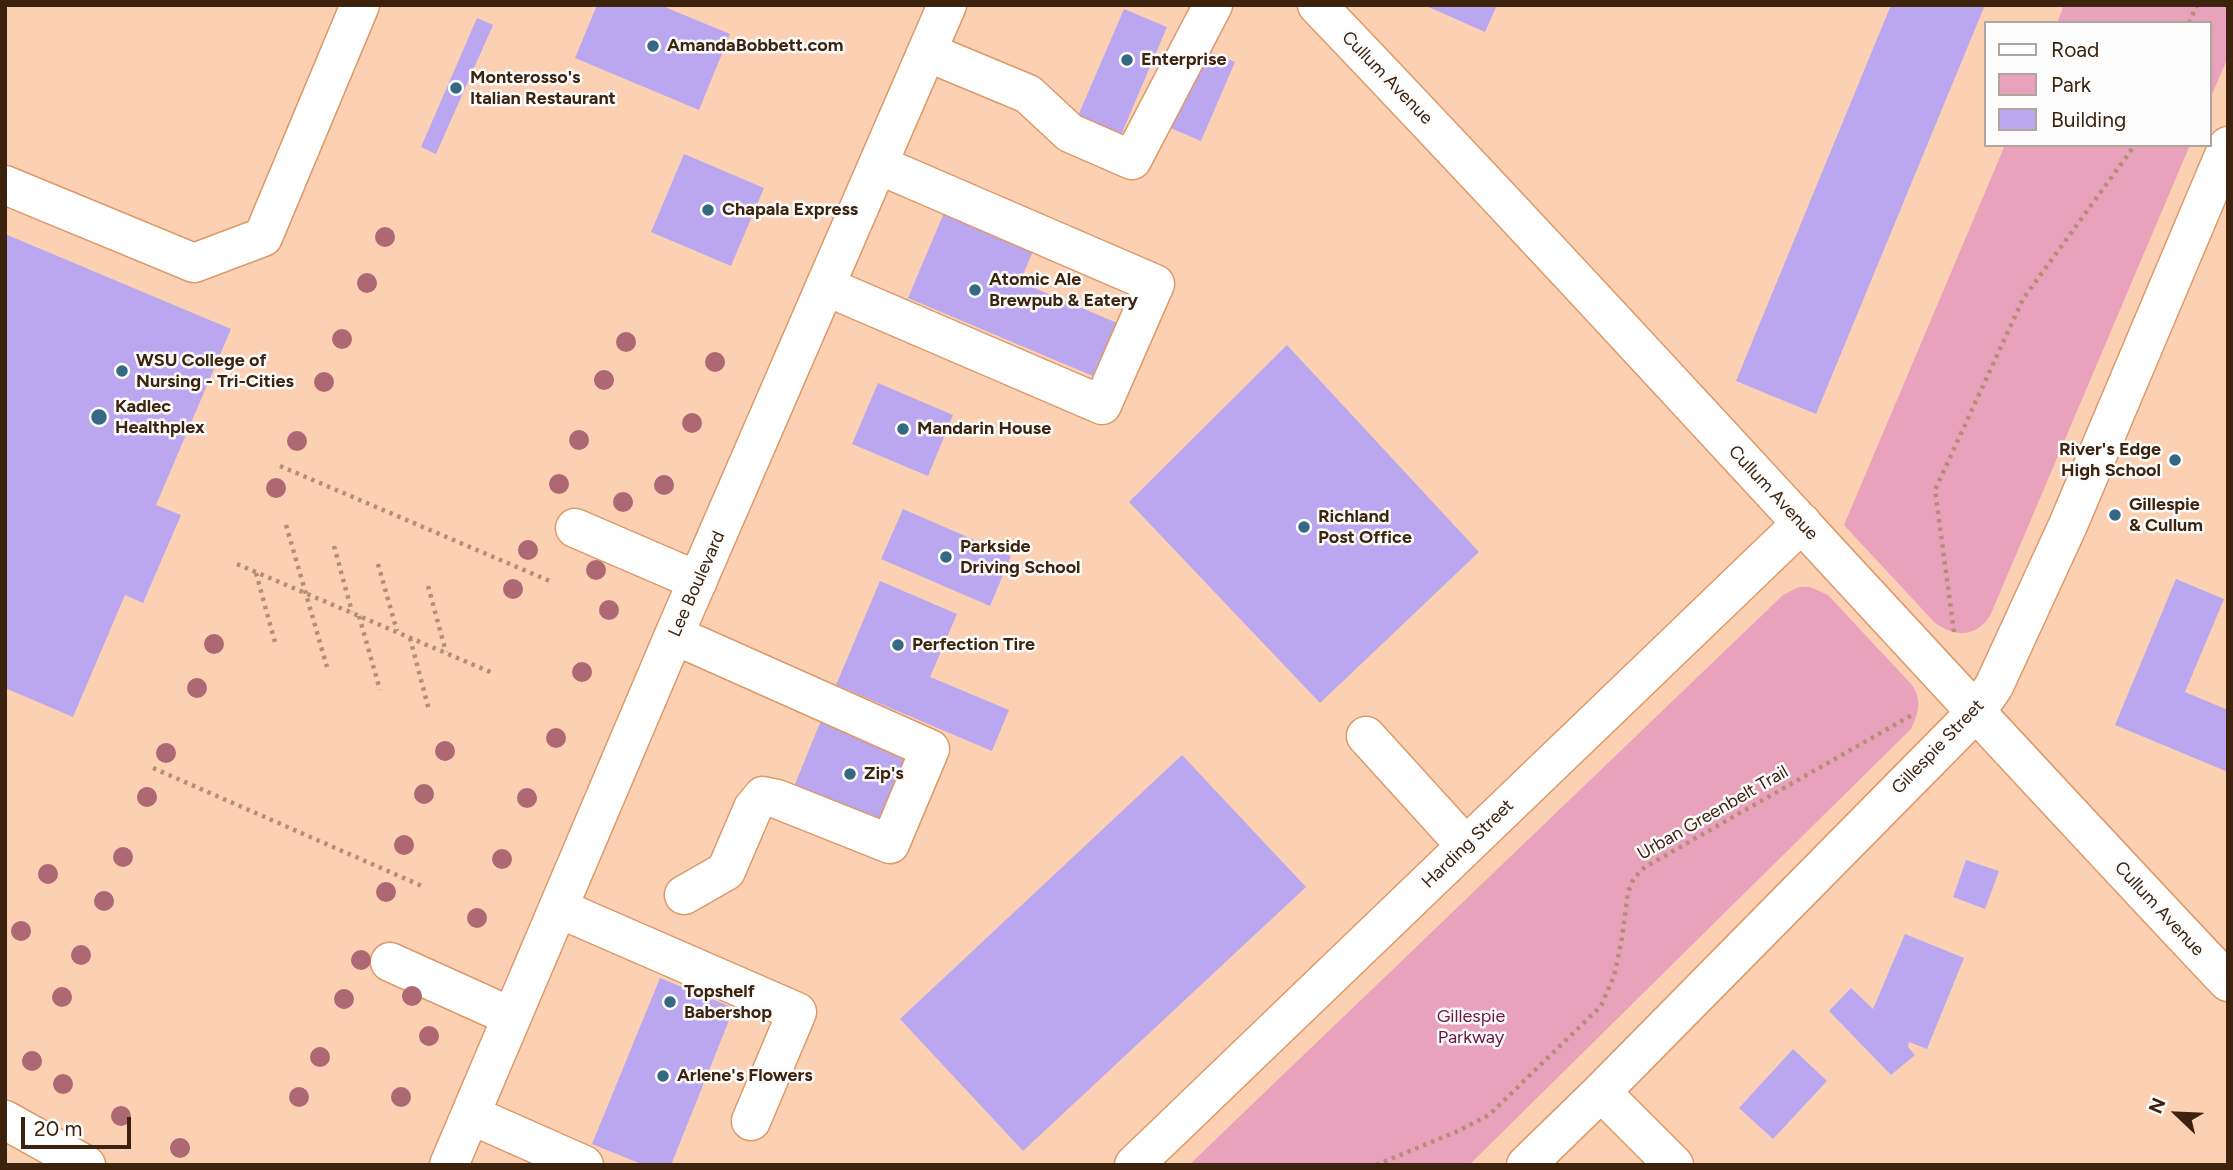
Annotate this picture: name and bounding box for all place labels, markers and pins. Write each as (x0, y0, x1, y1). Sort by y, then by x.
place label: AmandaBobbett.com (667, 35, 843, 57)
marker: AmandaBobbett.com (645, 38, 661, 54)
place label: Enterprise (1141, 49, 1226, 71)
marker: Enterprise (1119, 52, 1135, 68)
place label: Monterosso's Italian Restaurant (470, 67, 616, 110)
marker: Monterosso's Italian Restaurant (448, 80, 464, 96)
place label: Chapala Express (722, 199, 858, 221)
marker: Chapala Express (700, 202, 716, 218)
place label: Atomic Ale Brewpub & Eatery (989, 269, 1138, 312)
marker: Atomic Ale Brewpub & Eatery (967, 282, 983, 298)
place label: WSU College of Nursing - Tri-Cities (136, 350, 294, 392)
marker: WSU College of Nursing - Tri-Cities (114, 363, 130, 379)
place label: Kadlec Healthplex (115, 396, 205, 438)
marker: Kadlec Healthplex (89, 407, 109, 427)
place label: Mandarin House (917, 418, 1051, 440)
marker: Mandarin House (895, 421, 911, 437)
place label: River's Edge High School (2059, 439, 2161, 482)
marker: River's Edge High School (2167, 452, 2183, 468)
place label: Gillespie & Cullum (2129, 494, 2203, 536)
place label: Richland Post Office (1318, 506, 1412, 548)
marker: Gillespie & Cullum (2107, 507, 2123, 523)
marker: Richland Post Office (1296, 519, 1312, 535)
place label: Parkside Driving School (960, 536, 1081, 578)
marker: Parkside Driving School (938, 549, 954, 565)
place label: Perfection Tire (912, 634, 1035, 656)
marker: Perfection Tire (890, 637, 906, 653)
place label: Zip's (864, 763, 904, 785)
marker: Zip's (842, 766, 858, 782)
place label: Topshelf Babershop (684, 981, 772, 1024)
marker: Topshelf Babershop (662, 994, 678, 1010)
place label: Arlene's Flowers (677, 1065, 813, 1087)
marker: Arlene's Flowers (655, 1068, 671, 1084)

